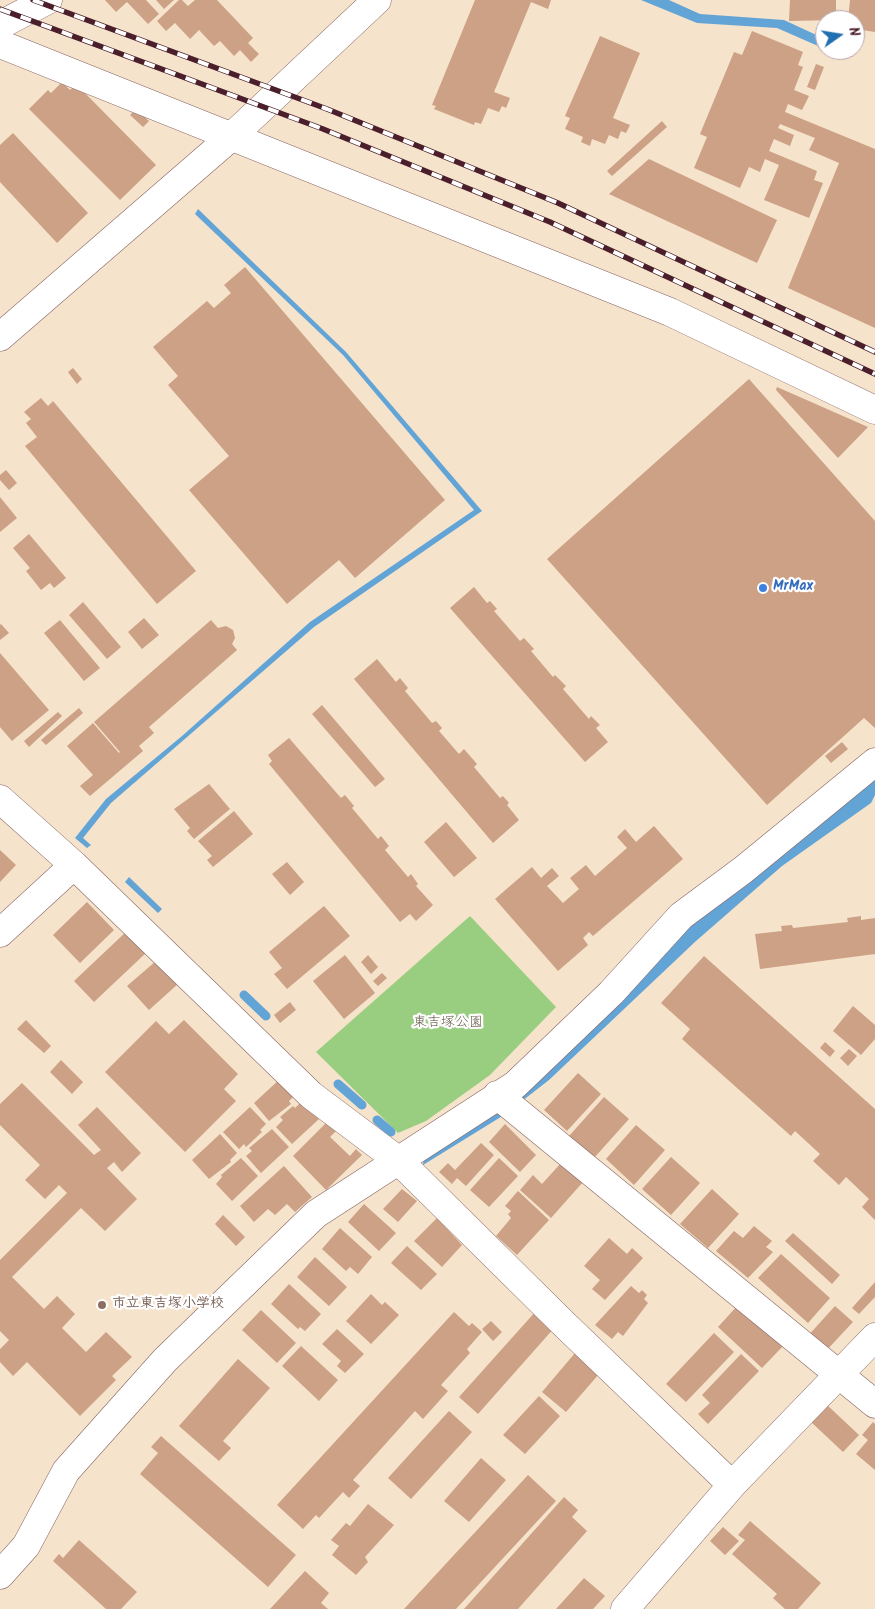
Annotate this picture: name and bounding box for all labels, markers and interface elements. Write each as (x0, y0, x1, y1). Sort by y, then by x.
north arrow (815, 10, 865, 60)
text: N (842, 25, 865, 39)
place label: MrMax (773, 580, 813, 596)
marker: MrMax (757, 582, 769, 594)
park label: 東吉塚公園 (413, 1016, 483, 1032)
place label: 市立東吉塚小学校 (112, 1297, 224, 1313)
marker: 市立東吉塚小学校 (96, 1299, 108, 1311)

